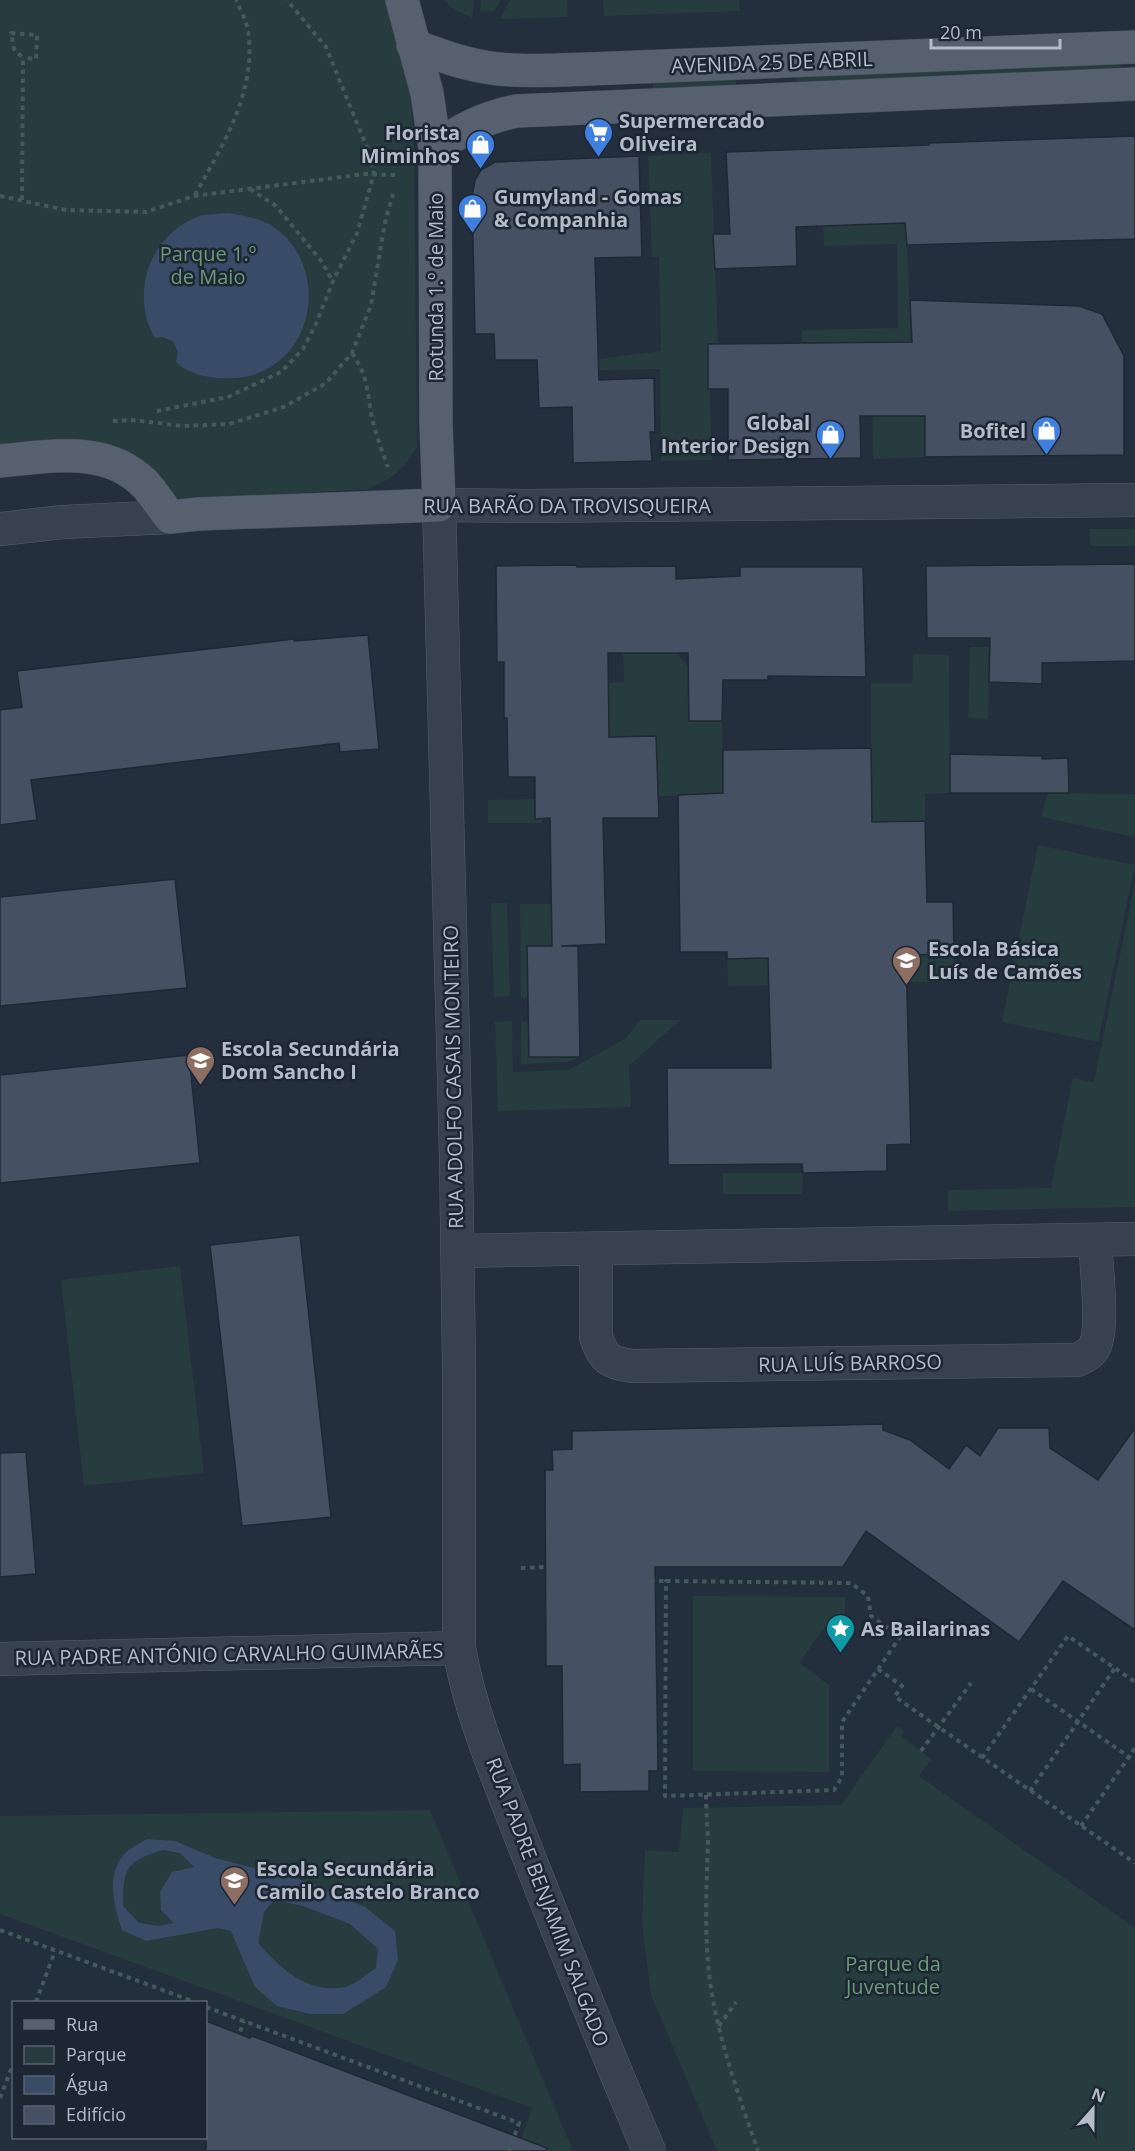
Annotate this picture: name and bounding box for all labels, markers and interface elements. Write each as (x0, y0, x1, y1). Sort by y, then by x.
scale bar (931, 12, 1060, 50)
text: 20 m (940, 20, 982, 44)
street label: AVENIDA 25 DE ABRIL (671, 45, 873, 79)
place label: Supermercado Oliveira (619, 107, 765, 157)
supermarket icon: Supermercado Oliveira (582, 116, 614, 158)
place label: Florista Miminhos (361, 119, 460, 169)
shop icon: Florista Miminhos (465, 128, 497, 170)
place label: Gumyland - Gomas & Companhia (494, 183, 682, 233)
shop icon: Gumyland - Gomas & Companhia (457, 192, 489, 234)
street label: Rotunda 1.º de Maio (422, 193, 449, 381)
park label: Parque 1.º de Maio (160, 240, 256, 290)
place label: Global Interior Design (661, 409, 810, 459)
shop icon: Bofitel (1031, 414, 1063, 456)
place label: Bofitel (960, 417, 1026, 444)
shop icon: Global Interior Design (815, 418, 847, 460)
street label: RUA BARÃO DA TROVISQUEIRA (423, 492, 711, 519)
street label: RUA ADOLFO CASAIS MONTEIRO (437, 925, 469, 1229)
place label: Escola Básica Luís de Camões (928, 935, 1082, 985)
school or university icon: Escola Básica Luís de Camões (891, 944, 923, 986)
place label: Escola Secundária Dom Sancho I (221, 1035, 400, 1085)
school or university icon: Escola Secundária Dom Sancho I (184, 1044, 216, 1086)
street label: RUA LUÍS BARROSO (758, 1348, 942, 1378)
place icon: As Bailarinas (824, 1612, 856, 1654)
place label: As Bailarinas (861, 1615, 990, 1642)
street label: RUA PADRE ANTÓNIO CARVALHO GUIMARÃES (14, 1637, 444, 1671)
street label: RUA PADRE BENJAMIM SALGADO (480, 1753, 616, 2051)
place label: Escola Secundária Camilo Castelo Branco (256, 1855, 480, 1905)
school or university icon: Escola Secundária Camilo Castelo Branco (219, 1864, 251, 1906)
park label: Parque da Juventude (844, 1950, 941, 2000)
legend (12, 2001, 207, 2139)
text: Rua (66, 2012, 98, 2036)
text: Parque (66, 2042, 126, 2066)
text: Água (66, 2072, 108, 2096)
north arrow (1063, 2079, 1123, 2139)
text: N (1088, 2082, 1108, 2108)
text: Edifício (66, 2102, 126, 2126)

